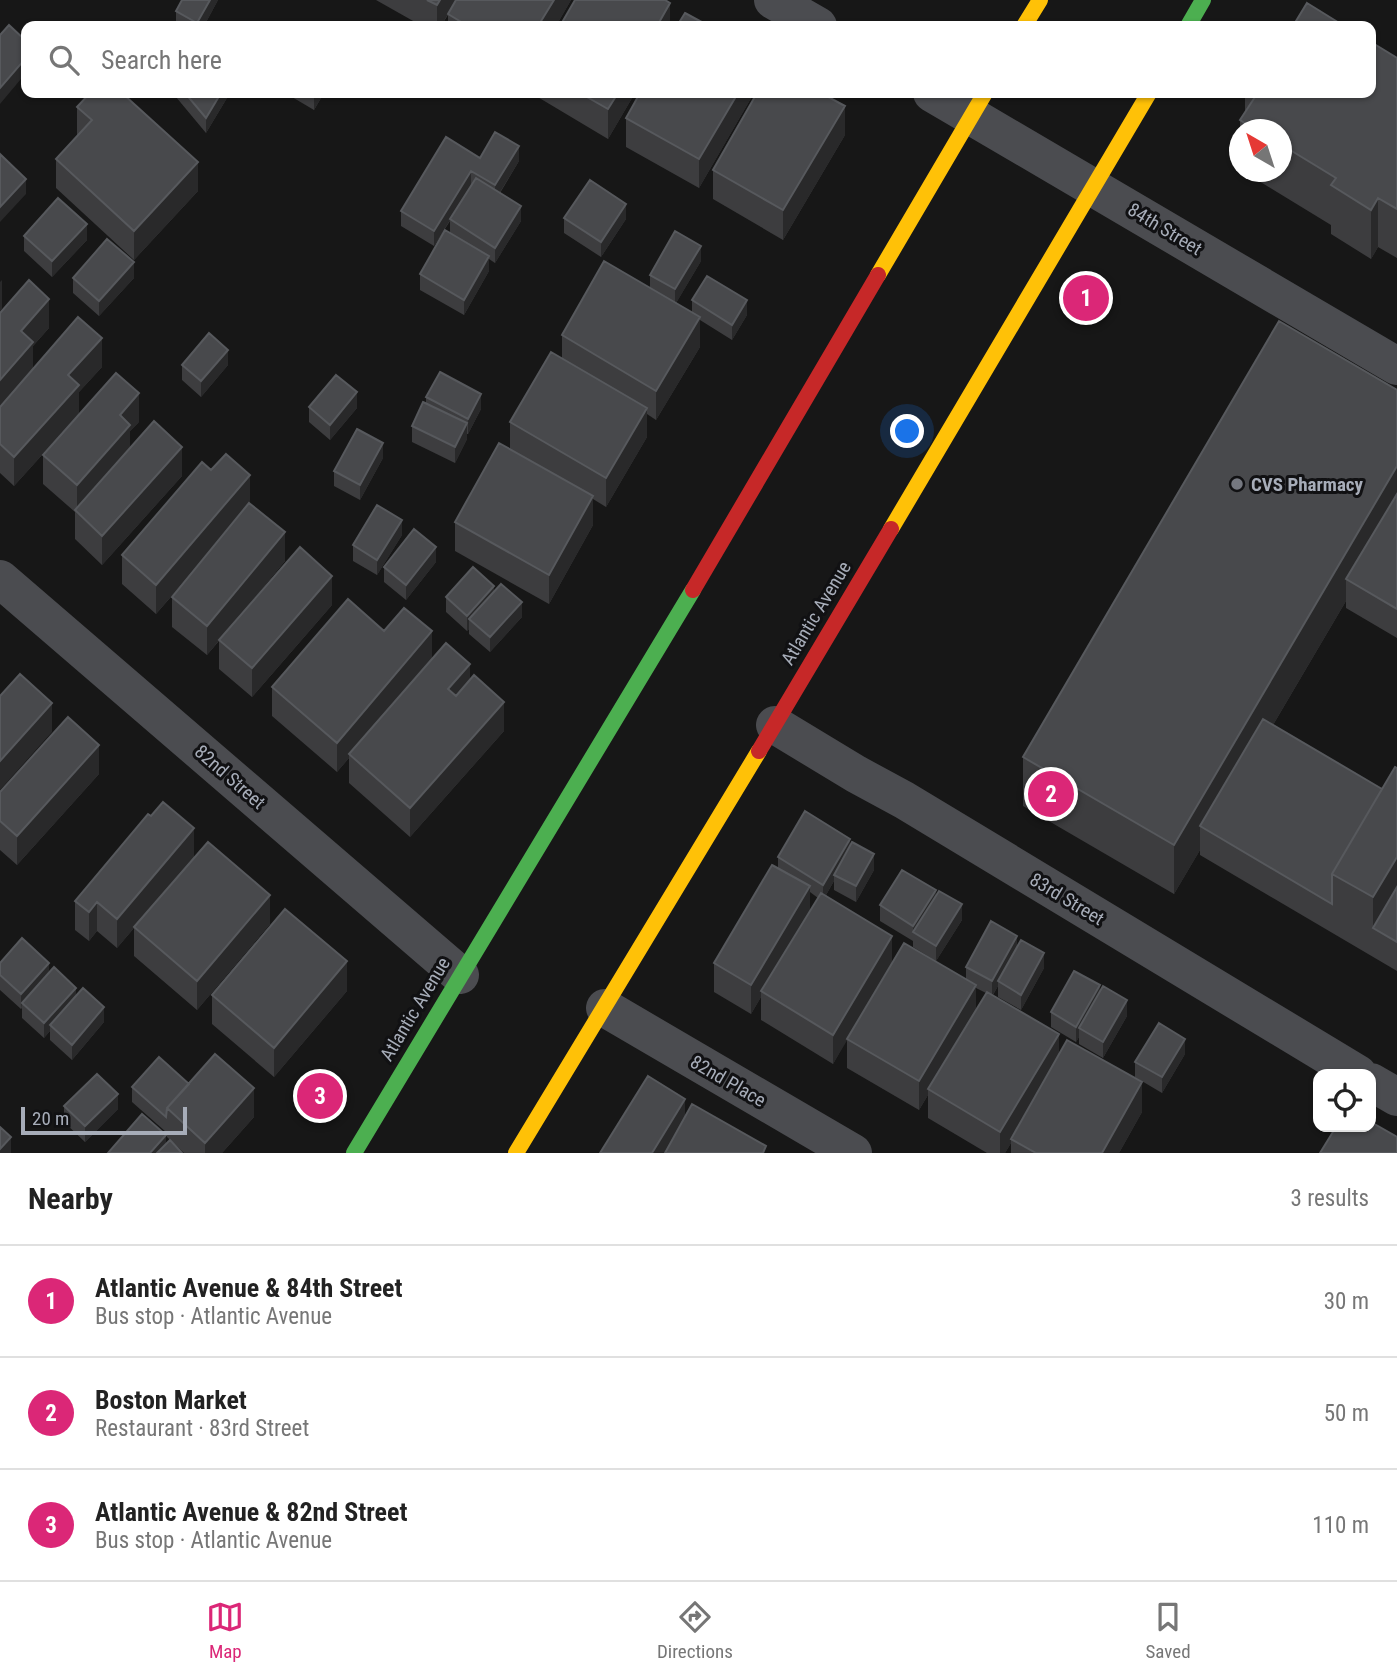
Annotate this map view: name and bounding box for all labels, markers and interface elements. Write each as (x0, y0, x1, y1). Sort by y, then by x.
search box (21, 21, 1376, 98)
icon: search (45, 41, 83, 79)
text: Search here (101, 45, 222, 75)
north arrow (1229, 119, 1292, 182)
street label: 84th Street (1124, 198, 1206, 260)
pin: 1 (1063, 272, 1109, 324)
your location (890, 414, 924, 448)
place label: CVS Pharmacy (1251, 473, 1364, 496)
marker: CVS Pharmacy (1229, 476, 1245, 492)
street label: Atlantic Avenue (776, 557, 856, 669)
street label: 82nd Street (190, 740, 270, 814)
pin: 2 (1028, 768, 1074, 820)
street label: 83rd Street (1026, 868, 1108, 930)
street label: Atlantic Avenue (375, 953, 455, 1065)
street label: 82nd Place (686, 1050, 770, 1112)
map controls (1313, 1069, 1376, 1132)
button: locate (1313, 1069, 1376, 1132)
pin: 3 (297, 1070, 343, 1122)
scale bar (21, 1104, 187, 1136)
text: 20 m (32, 1107, 69, 1130)
text: Nearby (28, 1181, 113, 1216)
text: 3 results (1291, 1185, 1369, 1212)
text: Atlantic Avenue & 84th Street (95, 1273, 403, 1303)
text: 1 (45, 1288, 57, 1315)
text: 30 m (1324, 1288, 1369, 1315)
text: Bus stop · Atlantic Avenue (95, 1303, 332, 1330)
text: Boston Market (95, 1385, 247, 1415)
text: 2 (45, 1400, 57, 1427)
text: 50 m (1324, 1400, 1369, 1427)
text: Restaurant · 83rd Street (95, 1415, 309, 1442)
text: Atlantic Avenue & 82nd Street (95, 1497, 407, 1527)
text: 3 (45, 1512, 57, 1539)
text: 110 m (1312, 1512, 1369, 1539)
text: Bus stop · Atlantic Avenue (95, 1527, 332, 1554)
tab: Map (206, 1598, 244, 1663)
tab: Directions (657, 1598, 733, 1663)
tab: Saved (1145, 1598, 1191, 1663)

